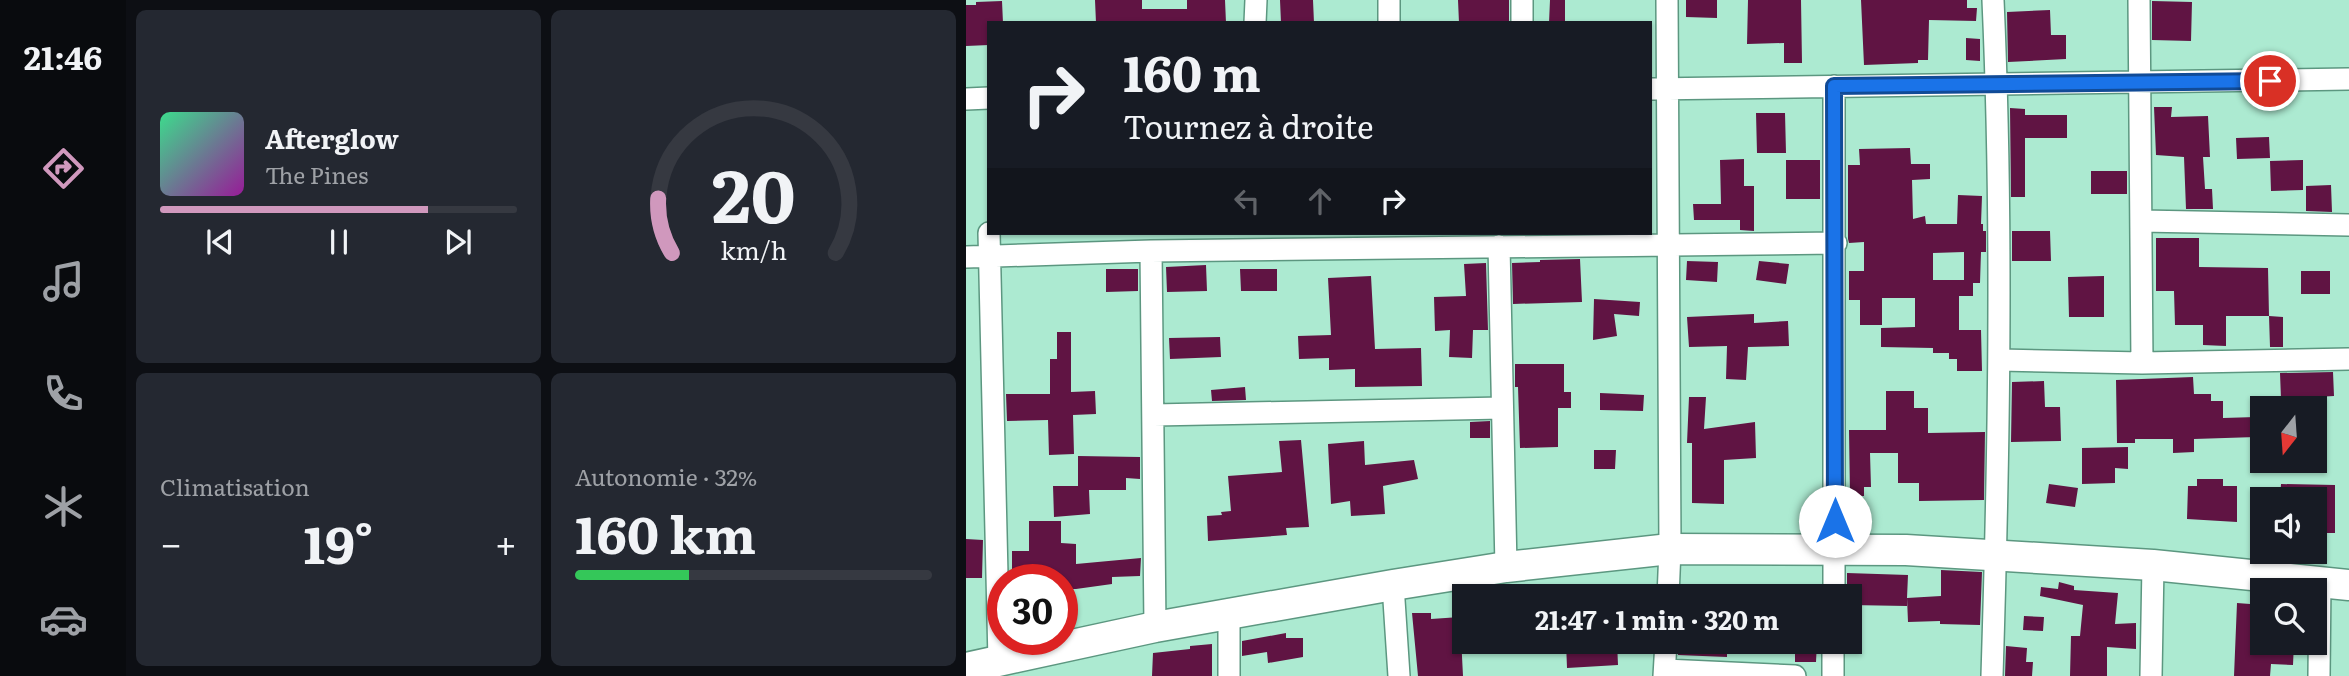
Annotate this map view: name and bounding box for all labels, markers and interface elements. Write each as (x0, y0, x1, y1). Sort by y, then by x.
text: 21:46 (24, 32, 102, 80)
text: 160 m (1123, 34, 1261, 107)
icon: right (1008, 49, 1099, 140)
pin (2240, 51, 2300, 111)
icon: arrive (2251, 62, 2289, 100)
text: Tournez à droite (1123, 101, 1374, 149)
text: Afterglow (265, 118, 399, 157)
text: 20 (712, 137, 795, 245)
icon: directions (39, 144, 88, 193)
text: The Pines (265, 157, 368, 191)
icon: left (1228, 182, 1266, 220)
icon: ahead (1301, 182, 1339, 220)
icon: right (1374, 182, 1412, 220)
icon: previous (201, 223, 239, 261)
icon: pause (320, 223, 358, 261)
icon: next (439, 223, 477, 261)
text: km/h (720, 231, 787, 268)
icon: music (39, 257, 88, 306)
icon: phone (39, 369, 88, 418)
north arrow (2250, 396, 2328, 472)
map controls (2250, 396, 2327, 655)
text: Autonomie · 32% (575, 459, 757, 493)
text: Climatisation (160, 469, 310, 503)
icon: climate (39, 482, 88, 531)
position arrow (1798, 484, 1872, 558)
button: sound (2250, 487, 2327, 564)
text: 160 km (575, 493, 756, 570)
text: 19° (304, 503, 373, 580)
text: − (160, 513, 182, 570)
text: + (495, 513, 517, 570)
speed limit sign: 30 (987, 564, 1078, 655)
button: search (2250, 578, 2327, 655)
icon: car (39, 595, 88, 644)
text: 21:47 · 1 min · 320 m (1535, 599, 1779, 638)

